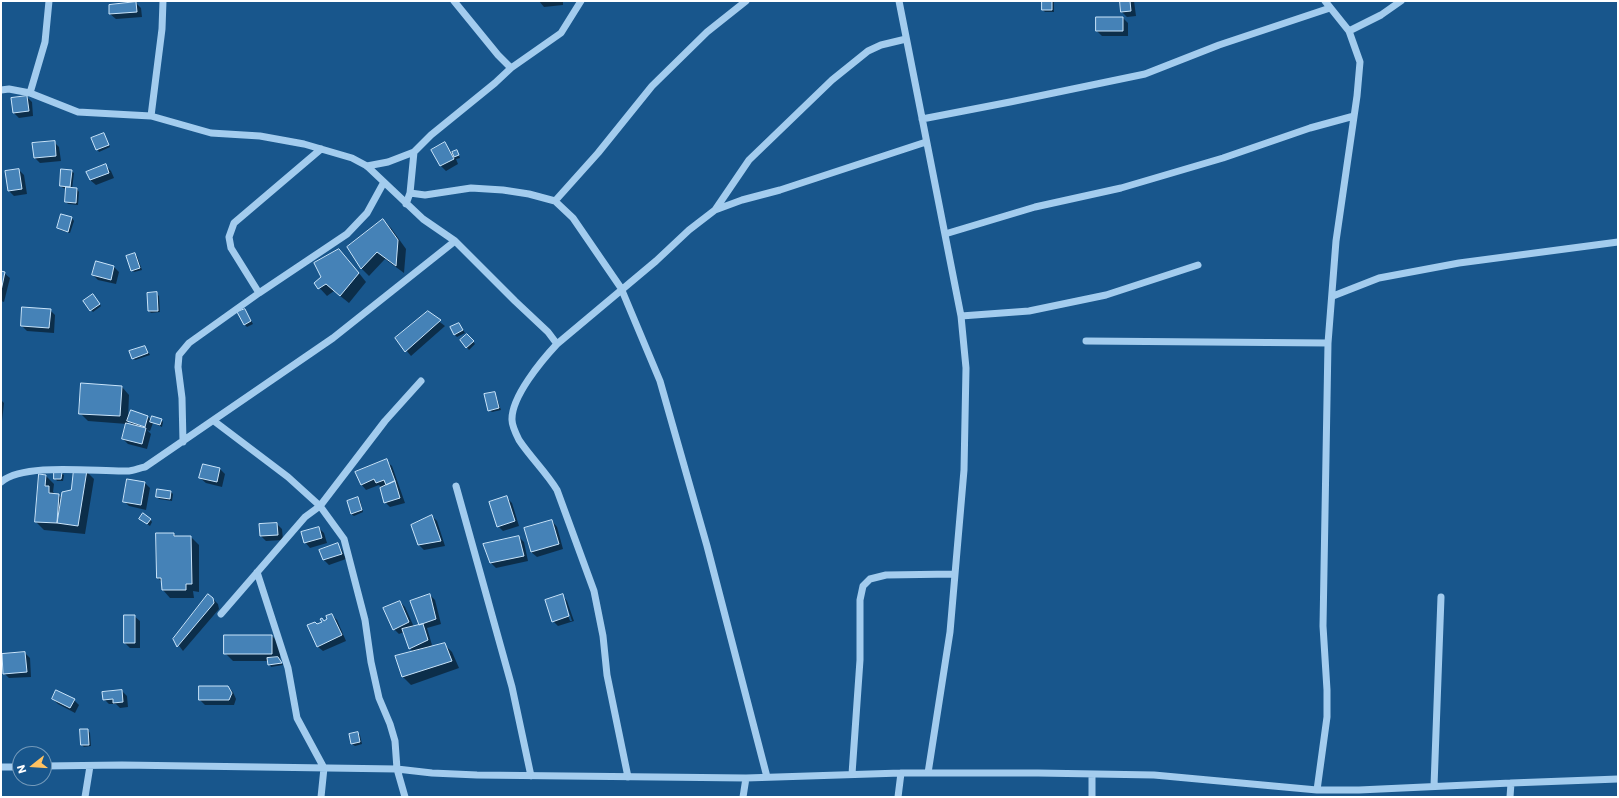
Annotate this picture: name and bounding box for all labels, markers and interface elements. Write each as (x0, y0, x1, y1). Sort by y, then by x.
north arrow (12, 746, 52, 786)
text: N (13, 763, 30, 776)

